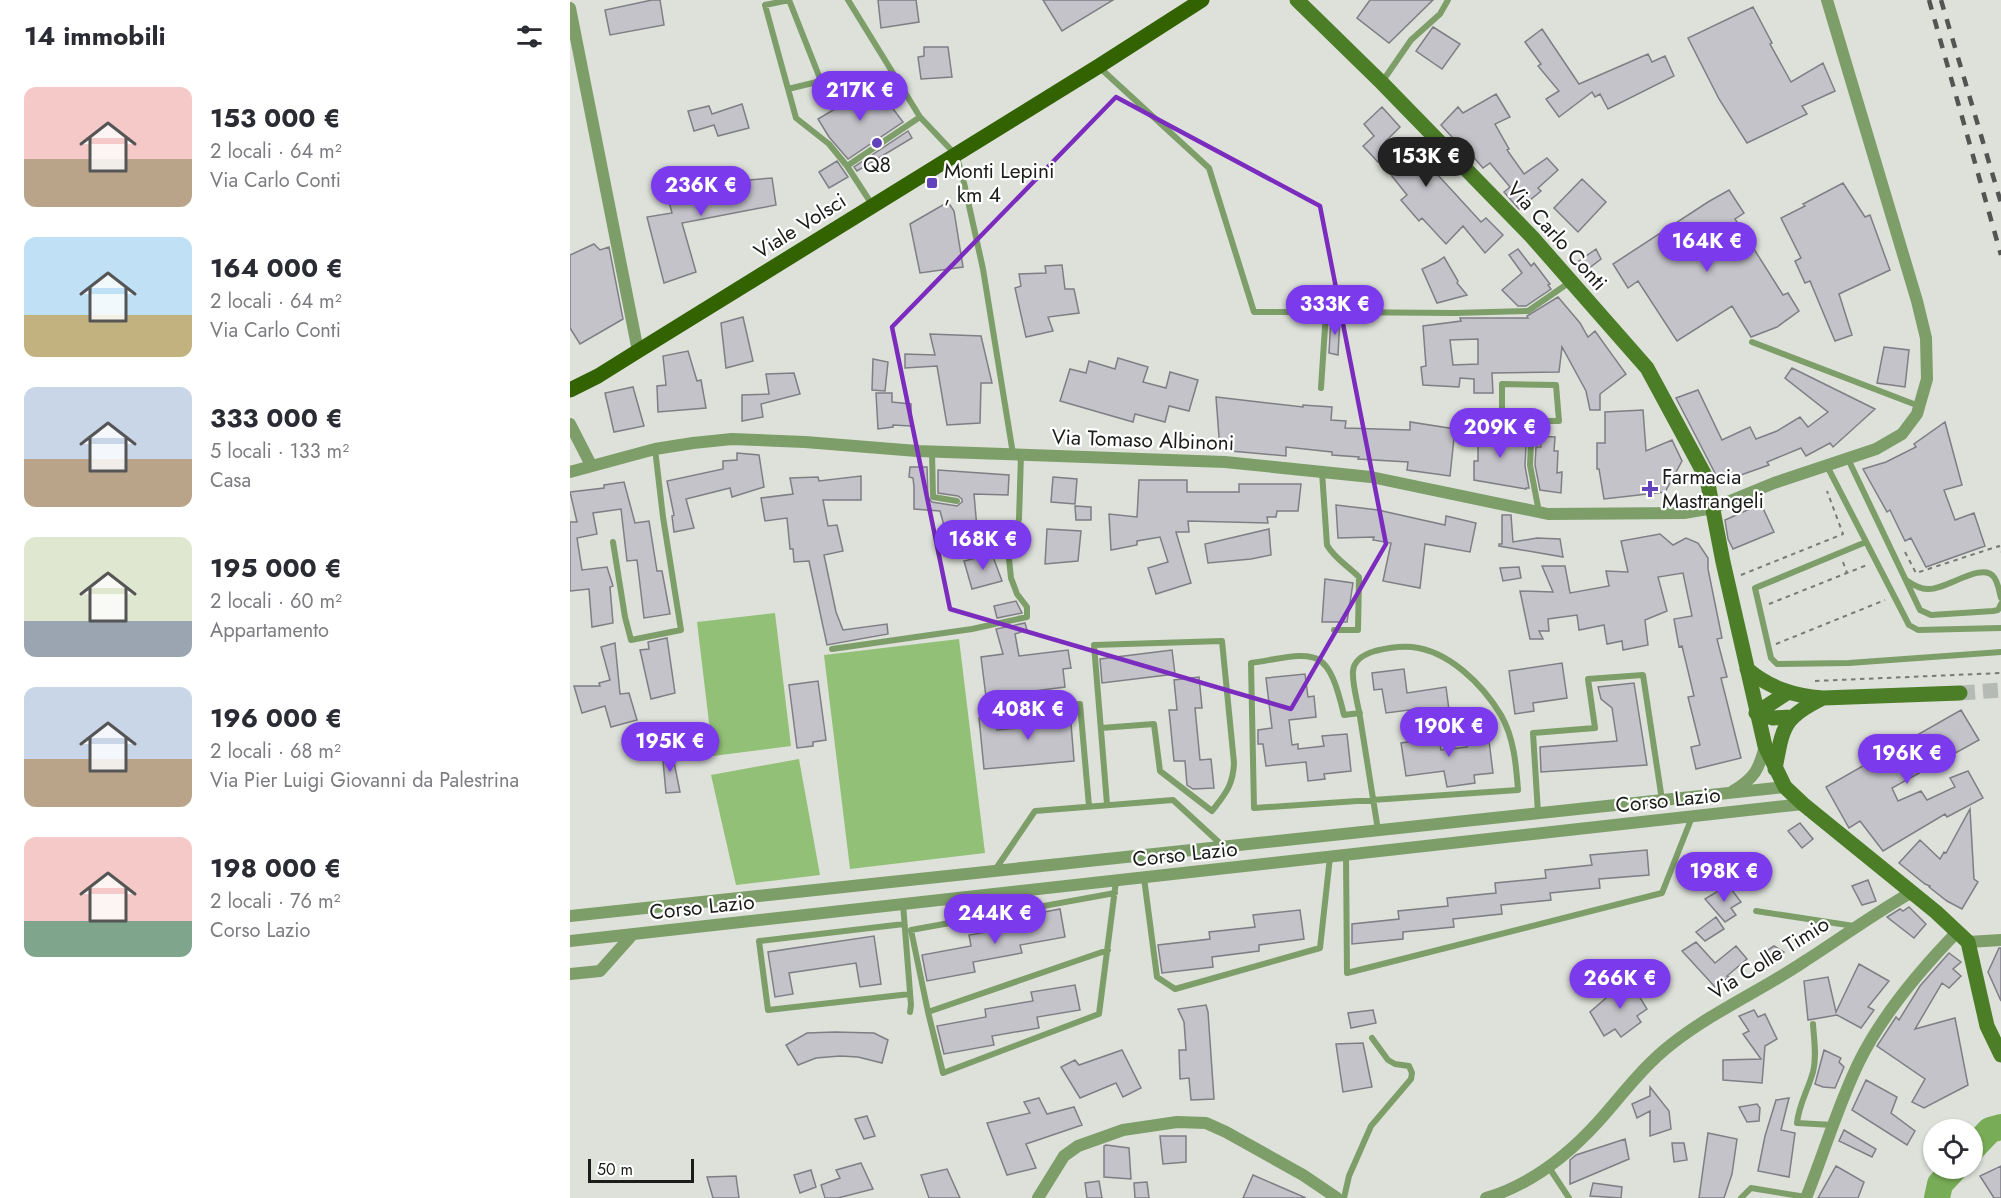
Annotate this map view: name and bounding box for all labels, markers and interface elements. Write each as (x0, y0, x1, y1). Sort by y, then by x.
text: 14 immobili (24, 17, 166, 55)
icon: filters (513, 20, 546, 53)
pin: 217K € (811, 71, 909, 122)
text: 217K € (826, 76, 894, 105)
text: 153 000 € (210, 99, 340, 137)
icon: home (72, 111, 144, 183)
marker: Q8 (870, 136, 884, 150)
text: 2 locali · 64 m² (210, 137, 342, 166)
pin: 153K € (1377, 137, 1475, 188)
text: 153K € (1392, 142, 1460, 171)
place label: Q8 (863, 150, 891, 180)
place label: Monti Lepini , km 4 (944, 156, 1054, 210)
text: Via Carlo Conti (210, 166, 341, 195)
pin: 236K € (652, 166, 750, 217)
text: 236K € (665, 171, 737, 200)
street label: Via Carlo Conti (1500, 175, 1614, 297)
marker: Monti Lepini , km 4 (925, 176, 939, 190)
street label: Viale Volsci (748, 186, 852, 266)
pin: 164K € (1658, 222, 1756, 273)
text: 164K € (1672, 227, 1742, 256)
text: 164 000 € (210, 249, 343, 287)
icon: home (72, 261, 144, 333)
pin: 333K € (1286, 285, 1384, 336)
text: 2 locali · 64 m² (210, 287, 342, 316)
text: 333K € (1300, 290, 1370, 319)
text: Via Carlo Conti (210, 316, 341, 345)
text: 333 000 € (210, 399, 343, 437)
pin: 209K € (1451, 408, 1549, 459)
icon: home (72, 411, 144, 483)
text: 209K € (1464, 413, 1536, 442)
street label: Via Tomaso Albinoni (1051, 422, 1235, 458)
text: 5 locali · 133 m² (210, 437, 349, 466)
place label: Farmacia Mastrangeli (1662, 462, 1764, 516)
text: Casa (210, 466, 251, 495)
marker: Farmacia Mastrangeli (1643, 482, 1657, 496)
pin: 168K € (934, 520, 1032, 571)
text: 168K € (948, 525, 1018, 554)
text: 195 000 € (210, 549, 342, 587)
icon: home (72, 561, 144, 633)
text: 2 locali · 60 m² (210, 587, 342, 616)
text: Appartamento (210, 616, 329, 645)
pin: 408K € (979, 690, 1077, 741)
text: 408K € (992, 695, 1064, 724)
text: 196 000 € (210, 699, 342, 737)
pin: 190K € (1400, 707, 1498, 758)
icon: home (72, 711, 144, 783)
text: 190K € (1414, 712, 1484, 741)
pin: 195K € (621, 722, 719, 773)
text: 195K € (635, 727, 705, 756)
pin: 196K € (1858, 734, 1956, 785)
text: 2 locali · 68 m² (210, 737, 341, 766)
text: 196K € (1872, 739, 1942, 768)
text: Via Pier Luigi Giovanni da Palestrina (210, 766, 519, 795)
street label: Corso Lazio (1614, 780, 1722, 820)
street label: Corso Lazio (1131, 834, 1239, 874)
text: 198 000 € (210, 849, 341, 887)
pin: 198K € (1675, 852, 1773, 903)
text: 198K € (1689, 857, 1759, 886)
icon: home (72, 861, 144, 933)
text: 2 locali · 76 m² (210, 887, 340, 916)
street label: Corso Lazio (648, 887, 756, 927)
pin: 244K € (946, 894, 1044, 945)
text: 244K € (958, 899, 1032, 928)
street label: Via Colle Timio (1703, 909, 1835, 1007)
text: Corso Lazio (210, 916, 310, 945)
pin: 266K € (1571, 959, 1669, 1010)
text: 266K € (1584, 964, 1656, 993)
map controls (1923, 1119, 1983, 1179)
button: locate (1923, 1119, 1983, 1179)
scale bar (588, 1156, 694, 1184)
text: 50 m (597, 1158, 633, 1181)

